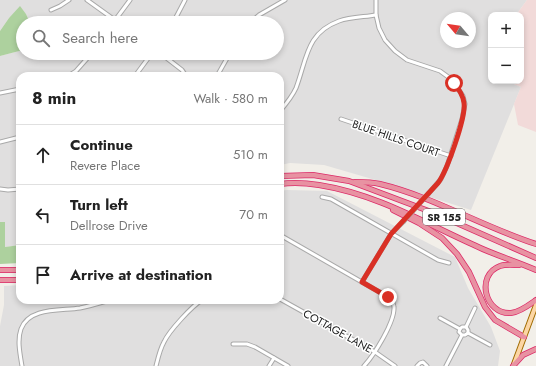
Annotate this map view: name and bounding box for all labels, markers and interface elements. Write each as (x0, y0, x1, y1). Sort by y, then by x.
north arrow (440, 12, 476, 48)
map controls (488, 12, 524, 84)
button: + (488, 12, 524, 48)
search box (16, 16, 284, 60)
icon: search (30, 27, 52, 49)
text: Search here (62, 27, 138, 49)
button: − (488, 48, 524, 84)
route start (445, 74, 463, 92)
text: 8 min (32, 86, 76, 110)
text: Walk · 580 m (193, 89, 268, 108)
street label: BLUE HILLS COURT (350, 116, 442, 160)
text: Continue (70, 134, 133, 156)
icon: ahead (32, 144, 54, 166)
text: 510 m (233, 145, 268, 164)
text: Revere Place (70, 156, 140, 175)
text: Turn left (70, 194, 128, 216)
icon: left (32, 204, 54, 226)
text: 70 m (239, 205, 268, 224)
road number: SR 155 (423, 209, 465, 225)
text: Dellrose Drive (70, 216, 148, 235)
icon: arrive (32, 264, 54, 286)
text: Arrive at destination (70, 264, 212, 286)
route end (379, 288, 397, 306)
street label: COTTAGE LANE (300, 305, 376, 357)

